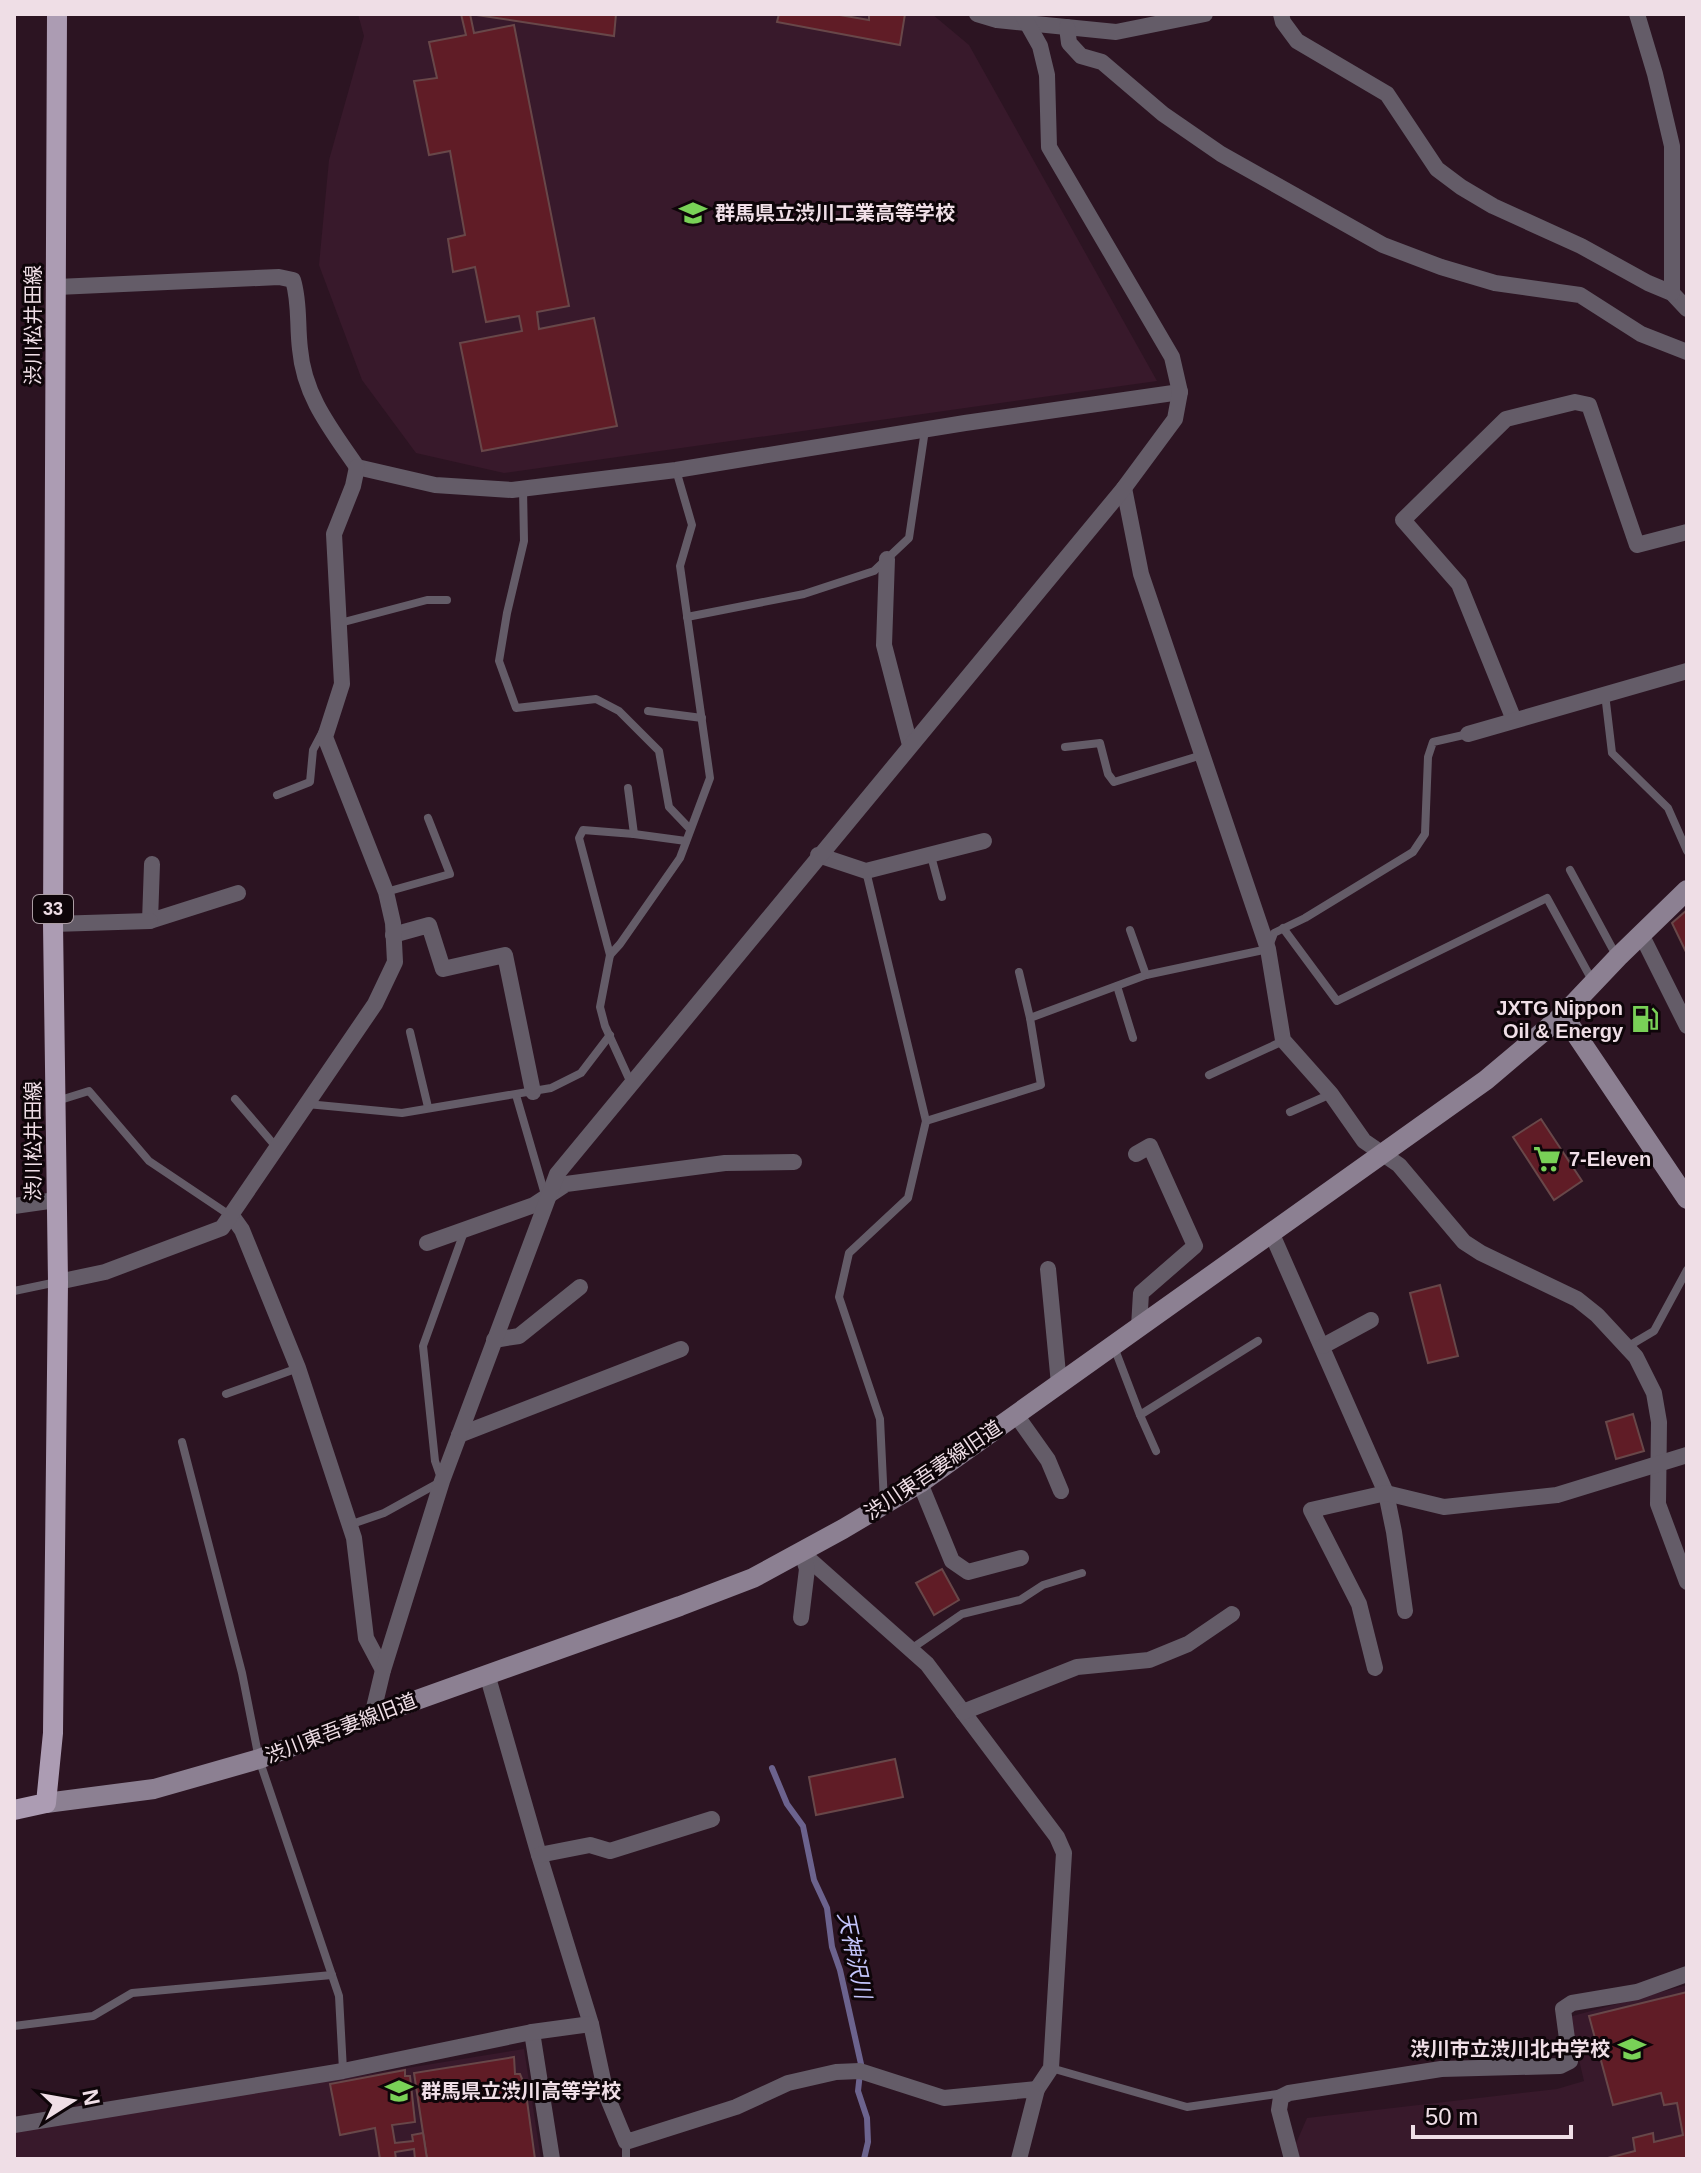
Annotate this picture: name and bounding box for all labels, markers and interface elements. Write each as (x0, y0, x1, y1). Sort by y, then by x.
school or university icon: 群馬県立渋川工業高等学校 (678, 198, 708, 228)
place label: 群馬県立渋川工業高等学校 (715, 202, 955, 224)
street label: 渋川松井田線 (22, 265, 44, 385)
road number: 33 (33, 895, 73, 923)
place label: JXTG Nippon Oil & Energy (1496, 997, 1624, 1042)
fuel station icon: JXTG Nippon Oil & Energy (1630, 1004, 1660, 1034)
street label: 渋川松井田線 (22, 1081, 44, 1201)
supermarket icon: 7-Eleven (1532, 1144, 1562, 1174)
place label: 7-Eleven (1569, 1148, 1651, 1170)
street label: 渋川東吾妻線旧道 (861, 1416, 1005, 1524)
street label: 渋川東吾妻線旧道 (262, 1689, 420, 1767)
water label: 天神沢川 (833, 1909, 876, 2003)
school or university icon: 渋川市立渋川北中学校 (1617, 2034, 1647, 2064)
place label: 渋川市立渋川北中学校 (1410, 2038, 1610, 2060)
north arrow (32, 2061, 112, 2141)
school or university icon: 群馬県立渋川高等学校 (384, 2076, 414, 2106)
place label: 群馬県立渋川高等学校 (421, 2080, 621, 2102)
text: N (77, 2087, 105, 2107)
scale bar (1413, 2089, 1571, 2139)
text: 50 m (1425, 2103, 1478, 2130)

